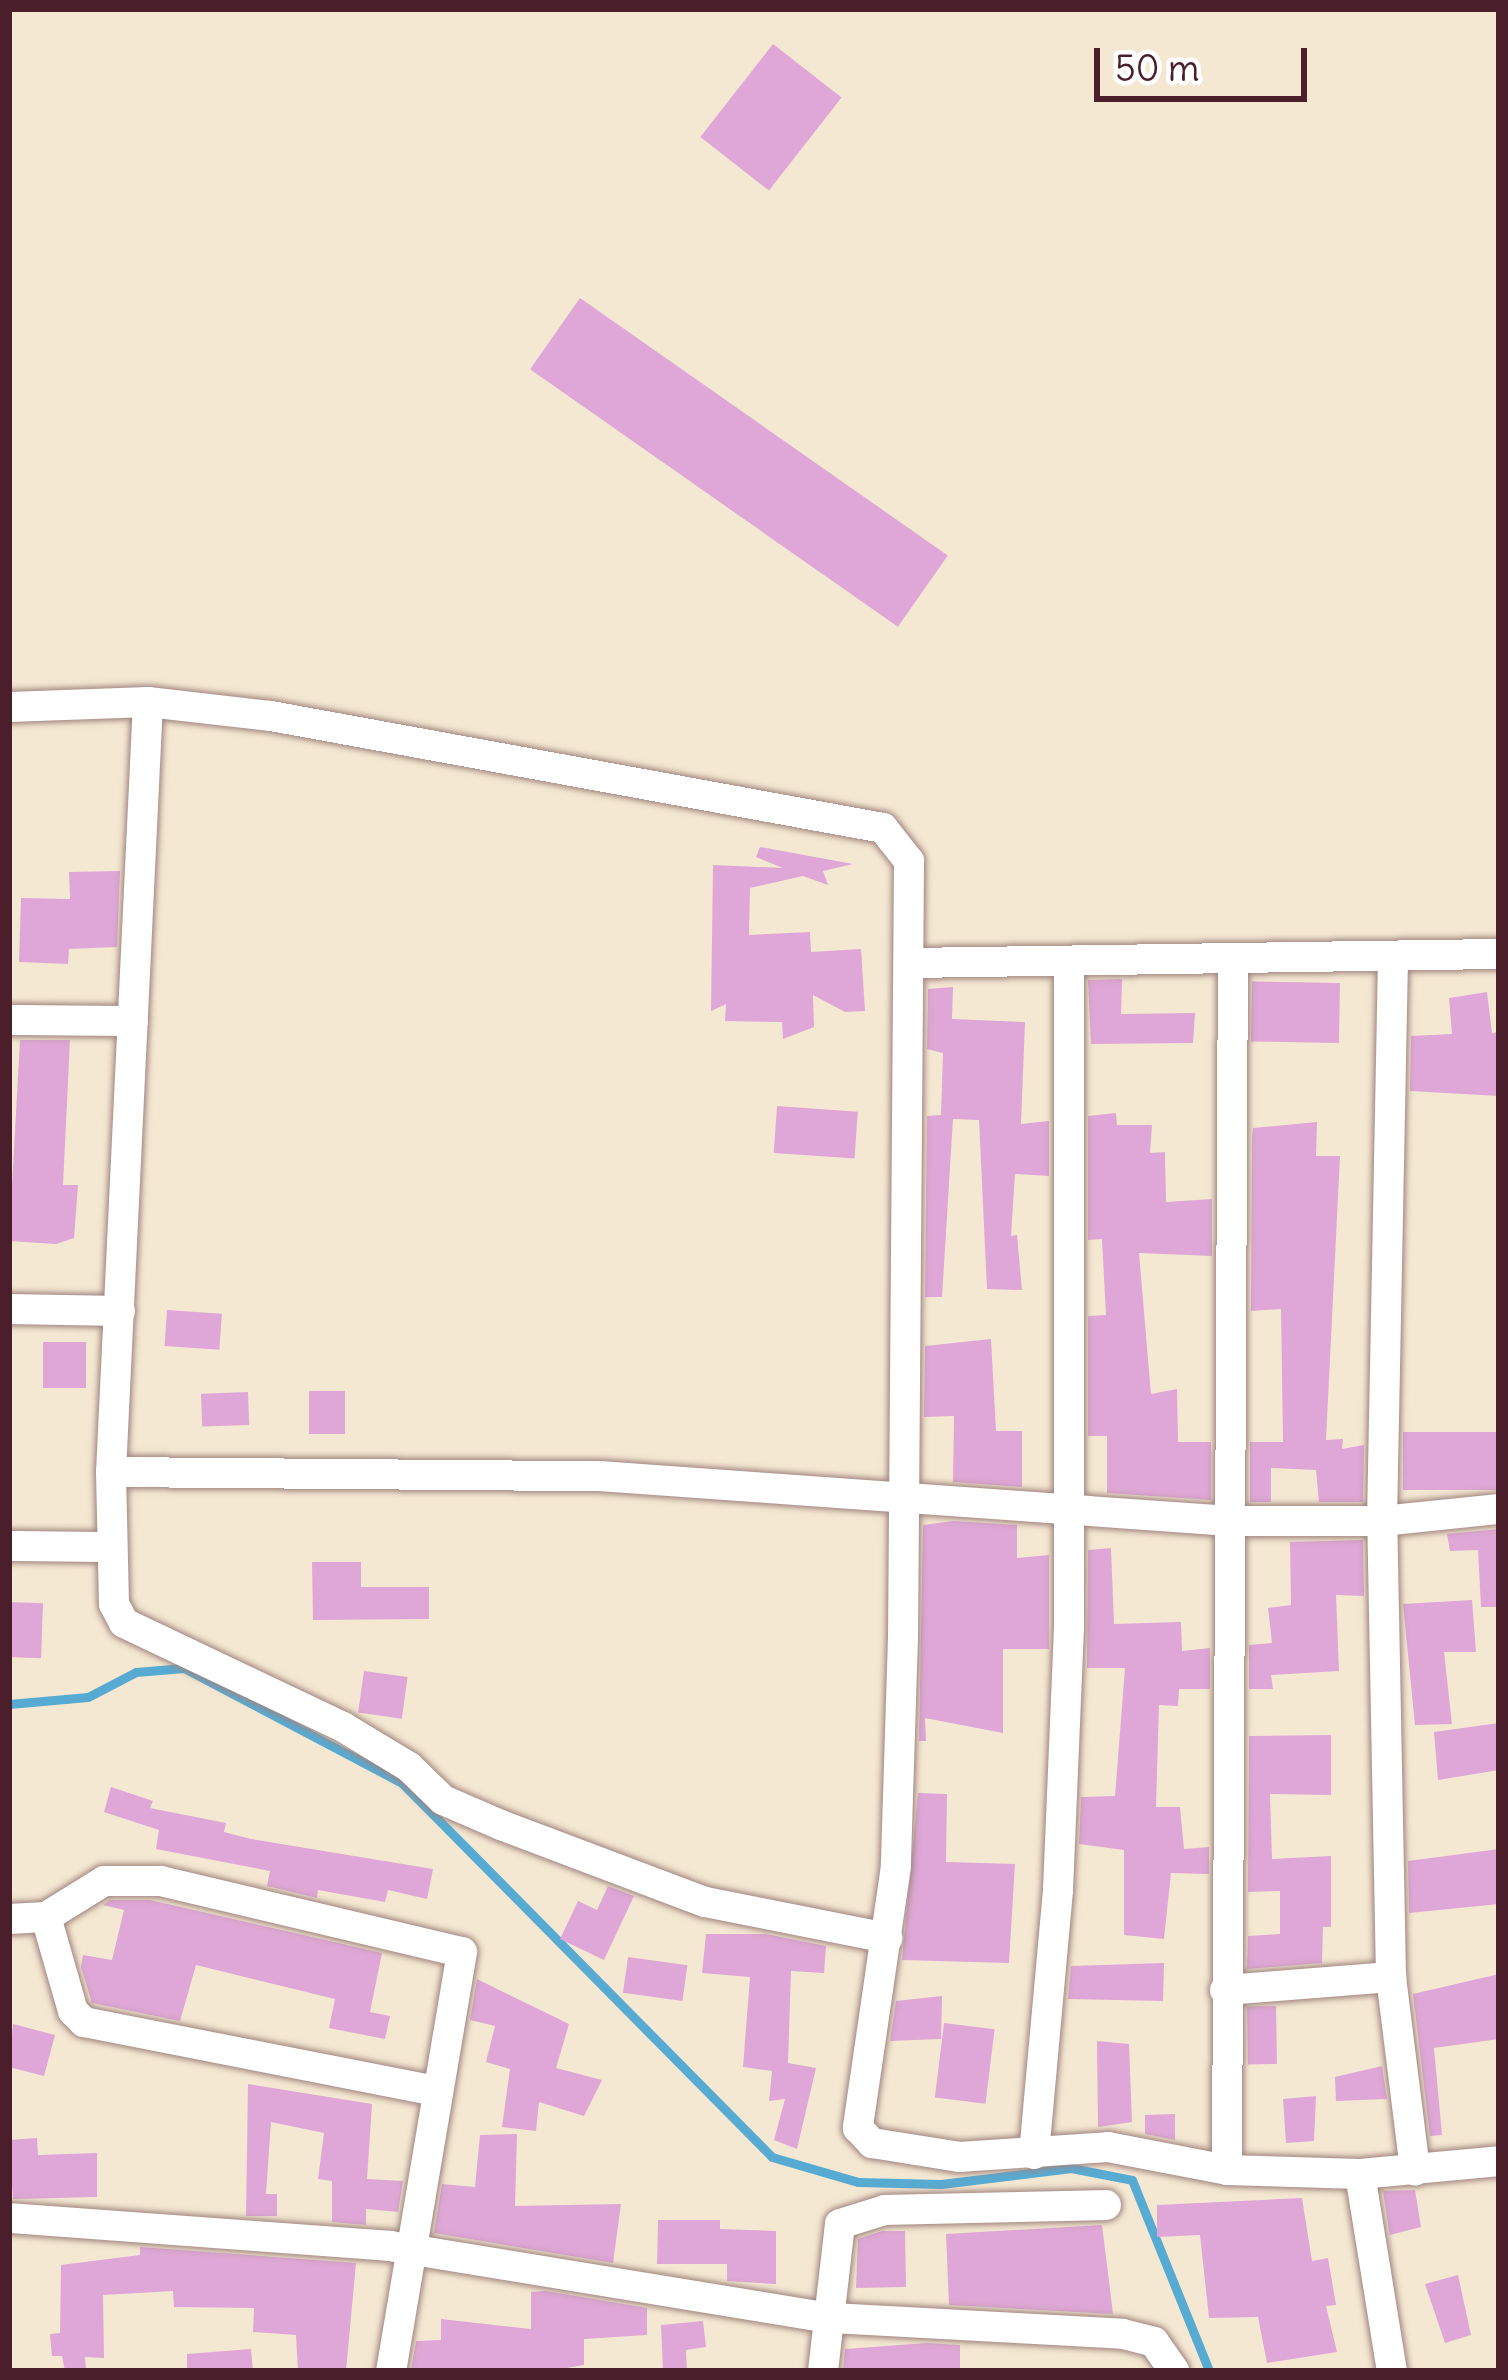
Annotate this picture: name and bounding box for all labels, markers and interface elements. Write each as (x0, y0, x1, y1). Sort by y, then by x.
scale bar (1100, 24, 1313, 98)
text: 50 m (1115, 46, 1200, 91)

